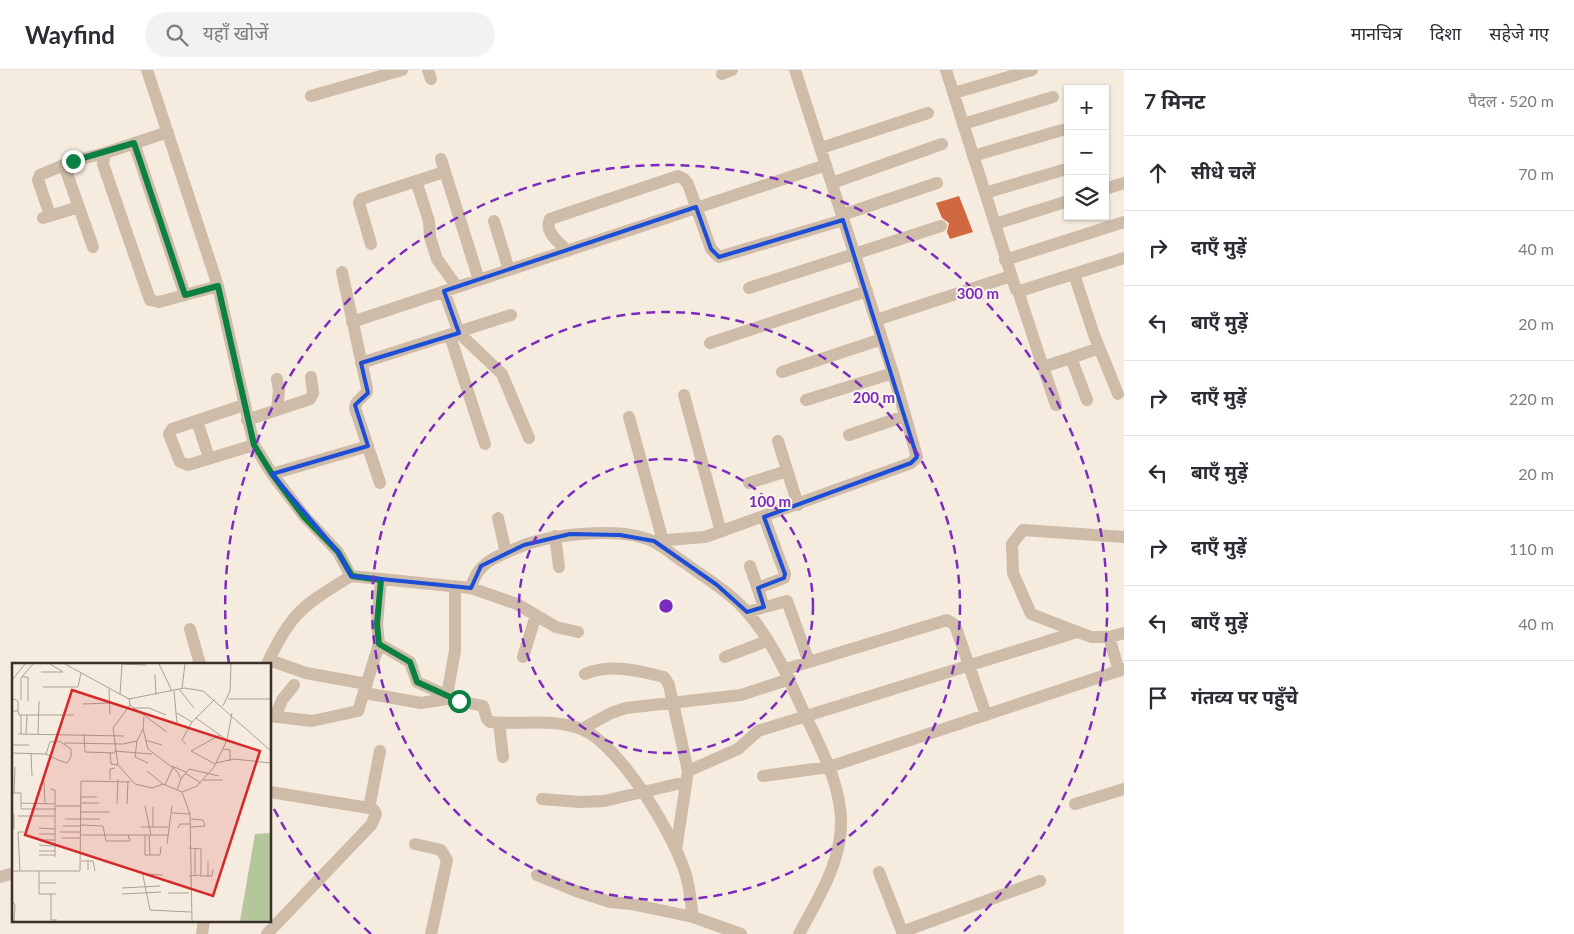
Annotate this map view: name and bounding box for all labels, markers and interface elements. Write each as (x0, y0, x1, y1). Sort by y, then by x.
search box (145, 12, 495, 57)
text: Wayfind (25, 20, 115, 49)
icon: search (163, 21, 191, 49)
text: यहाँ खोजें (203, 21, 268, 44)
text: मानचित्र (1351, 22, 1402, 44)
text: दिशा (1430, 22, 1461, 44)
text: सहेजे गए (1489, 22, 1549, 44)
map controls (1064, 85, 1109, 220)
button: + (1064, 85, 1109, 130)
text: 7 मिनट (1144, 88, 1205, 113)
text: पैदल · 520 m (1468, 91, 1554, 110)
button: − (1064, 130, 1109, 175)
route end (62, 150, 85, 173)
icon: ahead (1144, 159, 1172, 187)
text: सीधे चलें (1191, 160, 1256, 183)
text: 70 m (1518, 164, 1554, 183)
button: layers (1064, 175, 1109, 220)
icon: right (1144, 234, 1172, 262)
text: दाएँ मुड़ें (1191, 235, 1247, 258)
text: 40 m (1518, 239, 1554, 258)
text: 300 m (957, 284, 999, 302)
icon: left (1144, 309, 1172, 337)
text: बाएँ मुड़ें (1191, 310, 1248, 333)
text: 20 m (1518, 314, 1554, 333)
icon: right (1144, 384, 1172, 412)
text: दाएँ मुड़ें (1191, 385, 1247, 408)
text: 200 m (853, 388, 895, 406)
text: 220 m (1509, 389, 1554, 408)
icon: left (1144, 459, 1172, 487)
text: बाएँ मुड़ें (1191, 460, 1248, 483)
text: 20 m (1518, 464, 1554, 483)
text: 100 m (749, 492, 791, 510)
icon: right (1144, 534, 1172, 562)
text: दाएँ मुड़ें (1191, 535, 1247, 558)
text: 110 m (1509, 539, 1554, 558)
centre of rings (657, 597, 675, 615)
icon: left (1144, 609, 1172, 637)
text: बाएँ मुड़ें (1191, 610, 1248, 633)
text: 40 m (1518, 614, 1554, 633)
inset map (12, 663, 271, 922)
icon: arrive (1144, 684, 1172, 712)
text: गंतव्य पर पहुँचे (1191, 685, 1298, 708)
route start (448, 690, 471, 713)

